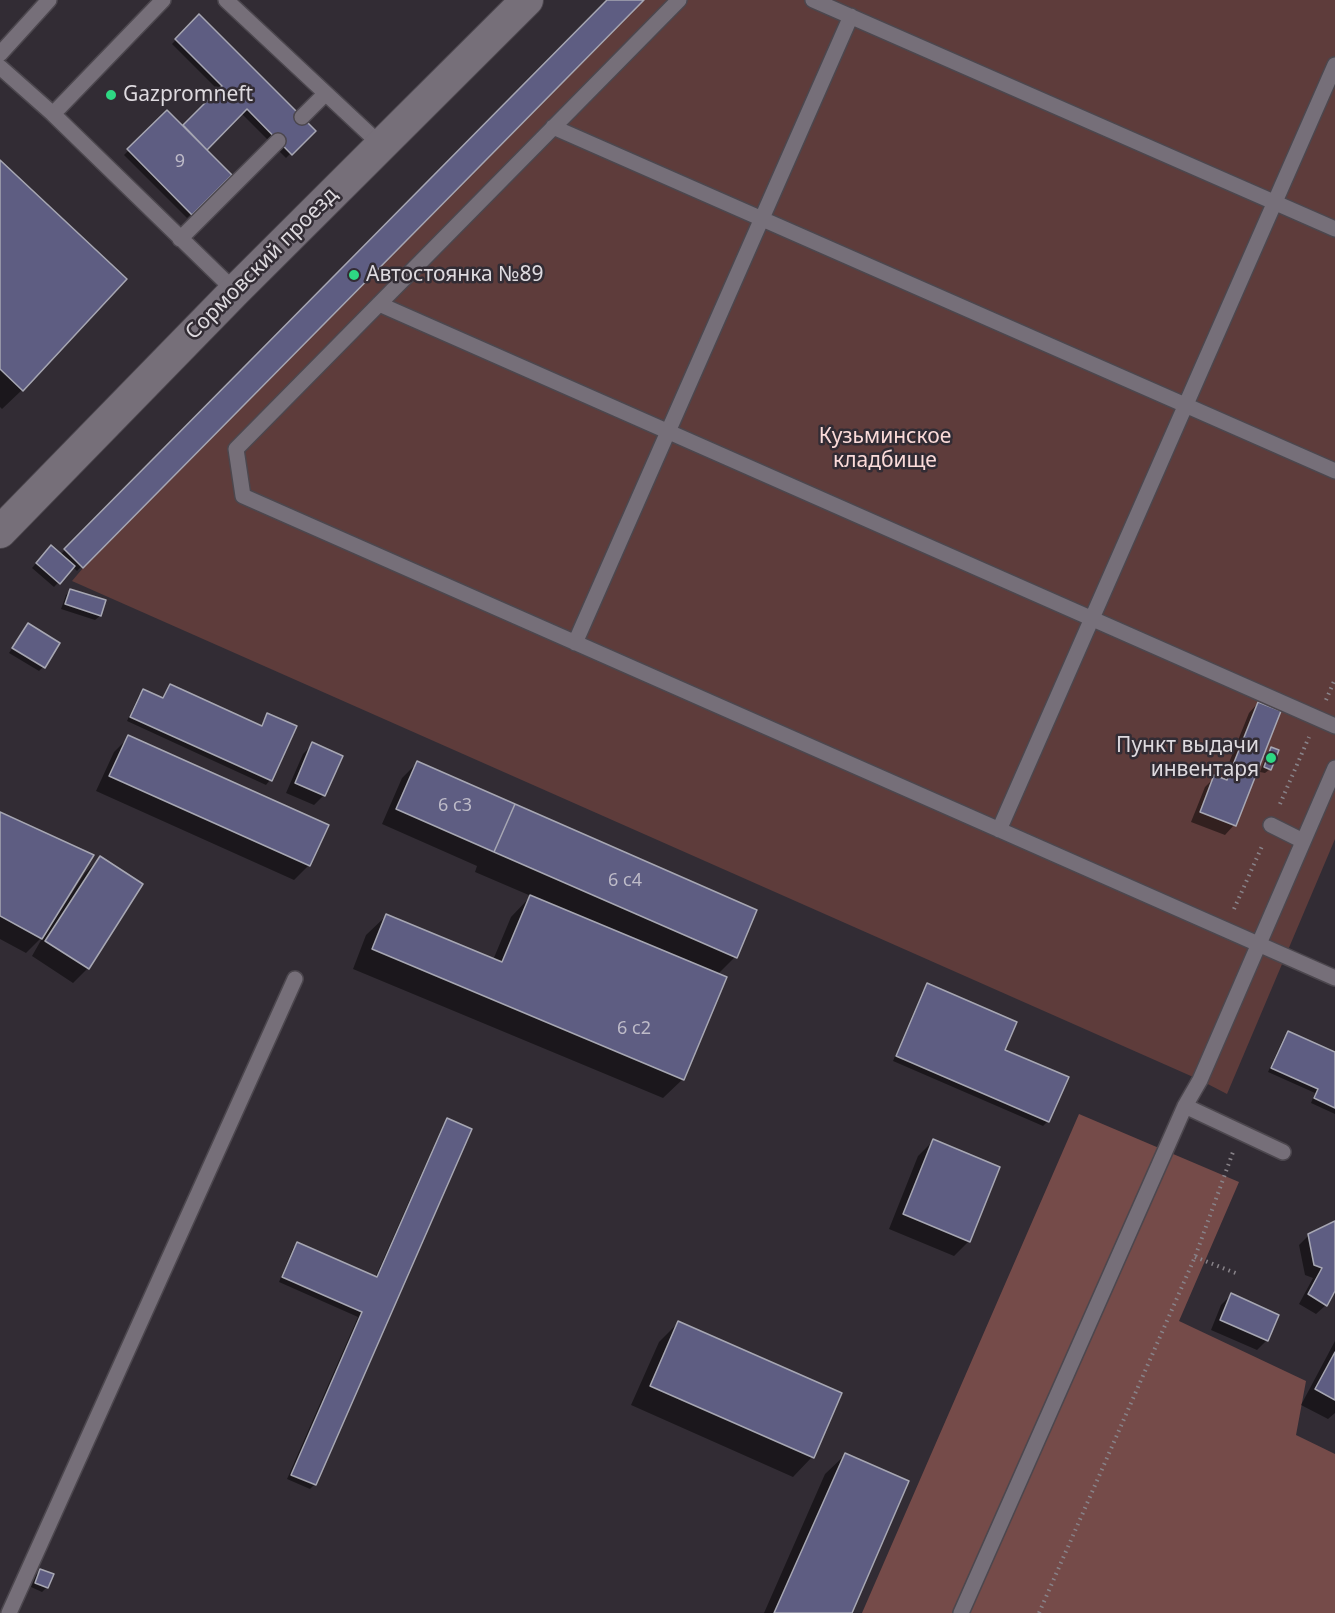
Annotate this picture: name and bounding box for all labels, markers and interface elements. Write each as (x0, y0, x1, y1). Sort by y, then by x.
place label: Gazpromneft (123, 82, 253, 108)
marker: Gazpromneft (104, 88, 118, 102)
house number: 9 (175, 151, 185, 173)
street label: Сормовский проезд (181, 183, 343, 345)
place label: Автостоянка №89 (366, 262, 544, 288)
marker: Автостоянка №89 (347, 268, 361, 282)
park label: Кузьминское кладбище (819, 424, 951, 474)
place label: Пункт выдачи инвентаря (1116, 733, 1259, 783)
marker: Пункт выдачи инвентаря (1264, 751, 1278, 765)
house number: 6 с3 (438, 795, 472, 817)
house number: 6 с4 (608, 870, 642, 892)
house number: 6 с2 (617, 1018, 651, 1040)

